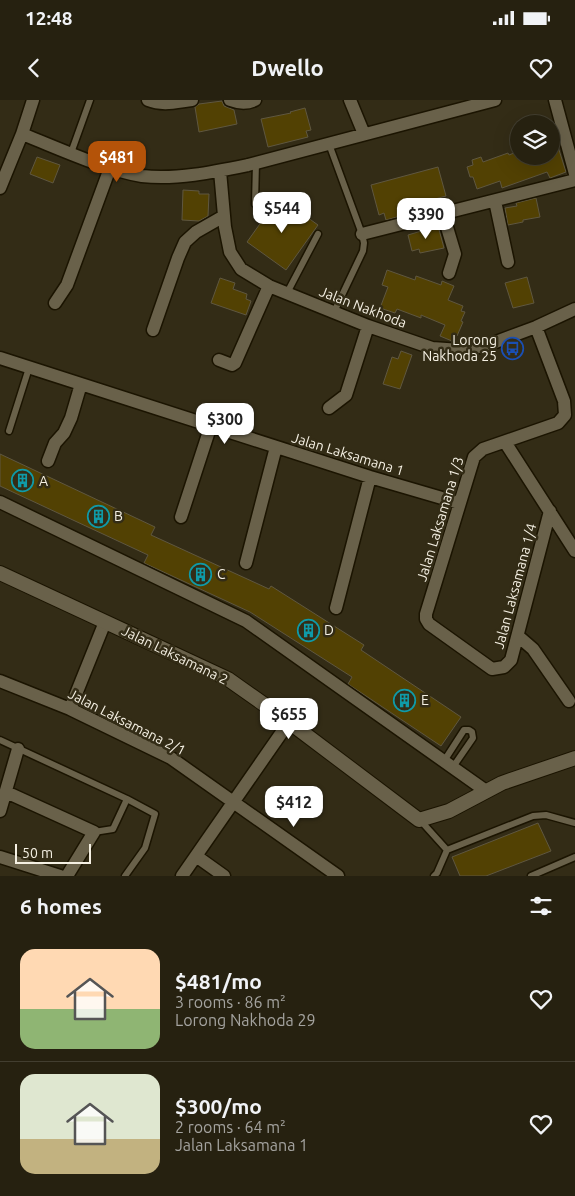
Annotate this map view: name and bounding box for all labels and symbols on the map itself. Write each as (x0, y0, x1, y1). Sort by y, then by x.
pin: $481 (87, 141, 147, 183)
pin: $544 (252, 192, 312, 234)
pin: $390 (396, 198, 456, 240)
street label: Jalan Nakhoda (317, 283, 409, 331)
place label: Lorong Nakhoda 25 (422, 332, 497, 364)
bus stop icon: Lorong Nakhoda 25 (501, 336, 525, 360)
pin: $300 (195, 402, 255, 445)
street label: Jalan Laksamana 1 (290, 429, 406, 479)
street label: Jalan Laksamana 1/3 (413, 455, 467, 583)
building icon: A (11, 469, 35, 493)
place label: A (39, 473, 48, 489)
building icon: B (86, 504, 110, 528)
place label: B (114, 508, 123, 524)
street label: Jalan Laksamana 1/4 (491, 521, 540, 651)
building icon: C (189, 562, 213, 586)
place label: C (217, 566, 226, 582)
building icon: D (296, 618, 320, 642)
street label: Jalan Laksamana 2 (119, 622, 231, 688)
place label: D (324, 622, 334, 638)
street label: Jalan Laksamana 2/1 (66, 685, 188, 759)
building icon: E (393, 688, 417, 712)
place label: E (421, 692, 429, 708)
pin: $655 (259, 698, 319, 740)
pin: $412 (264, 786, 324, 828)
scale bar (15, 841, 91, 864)

